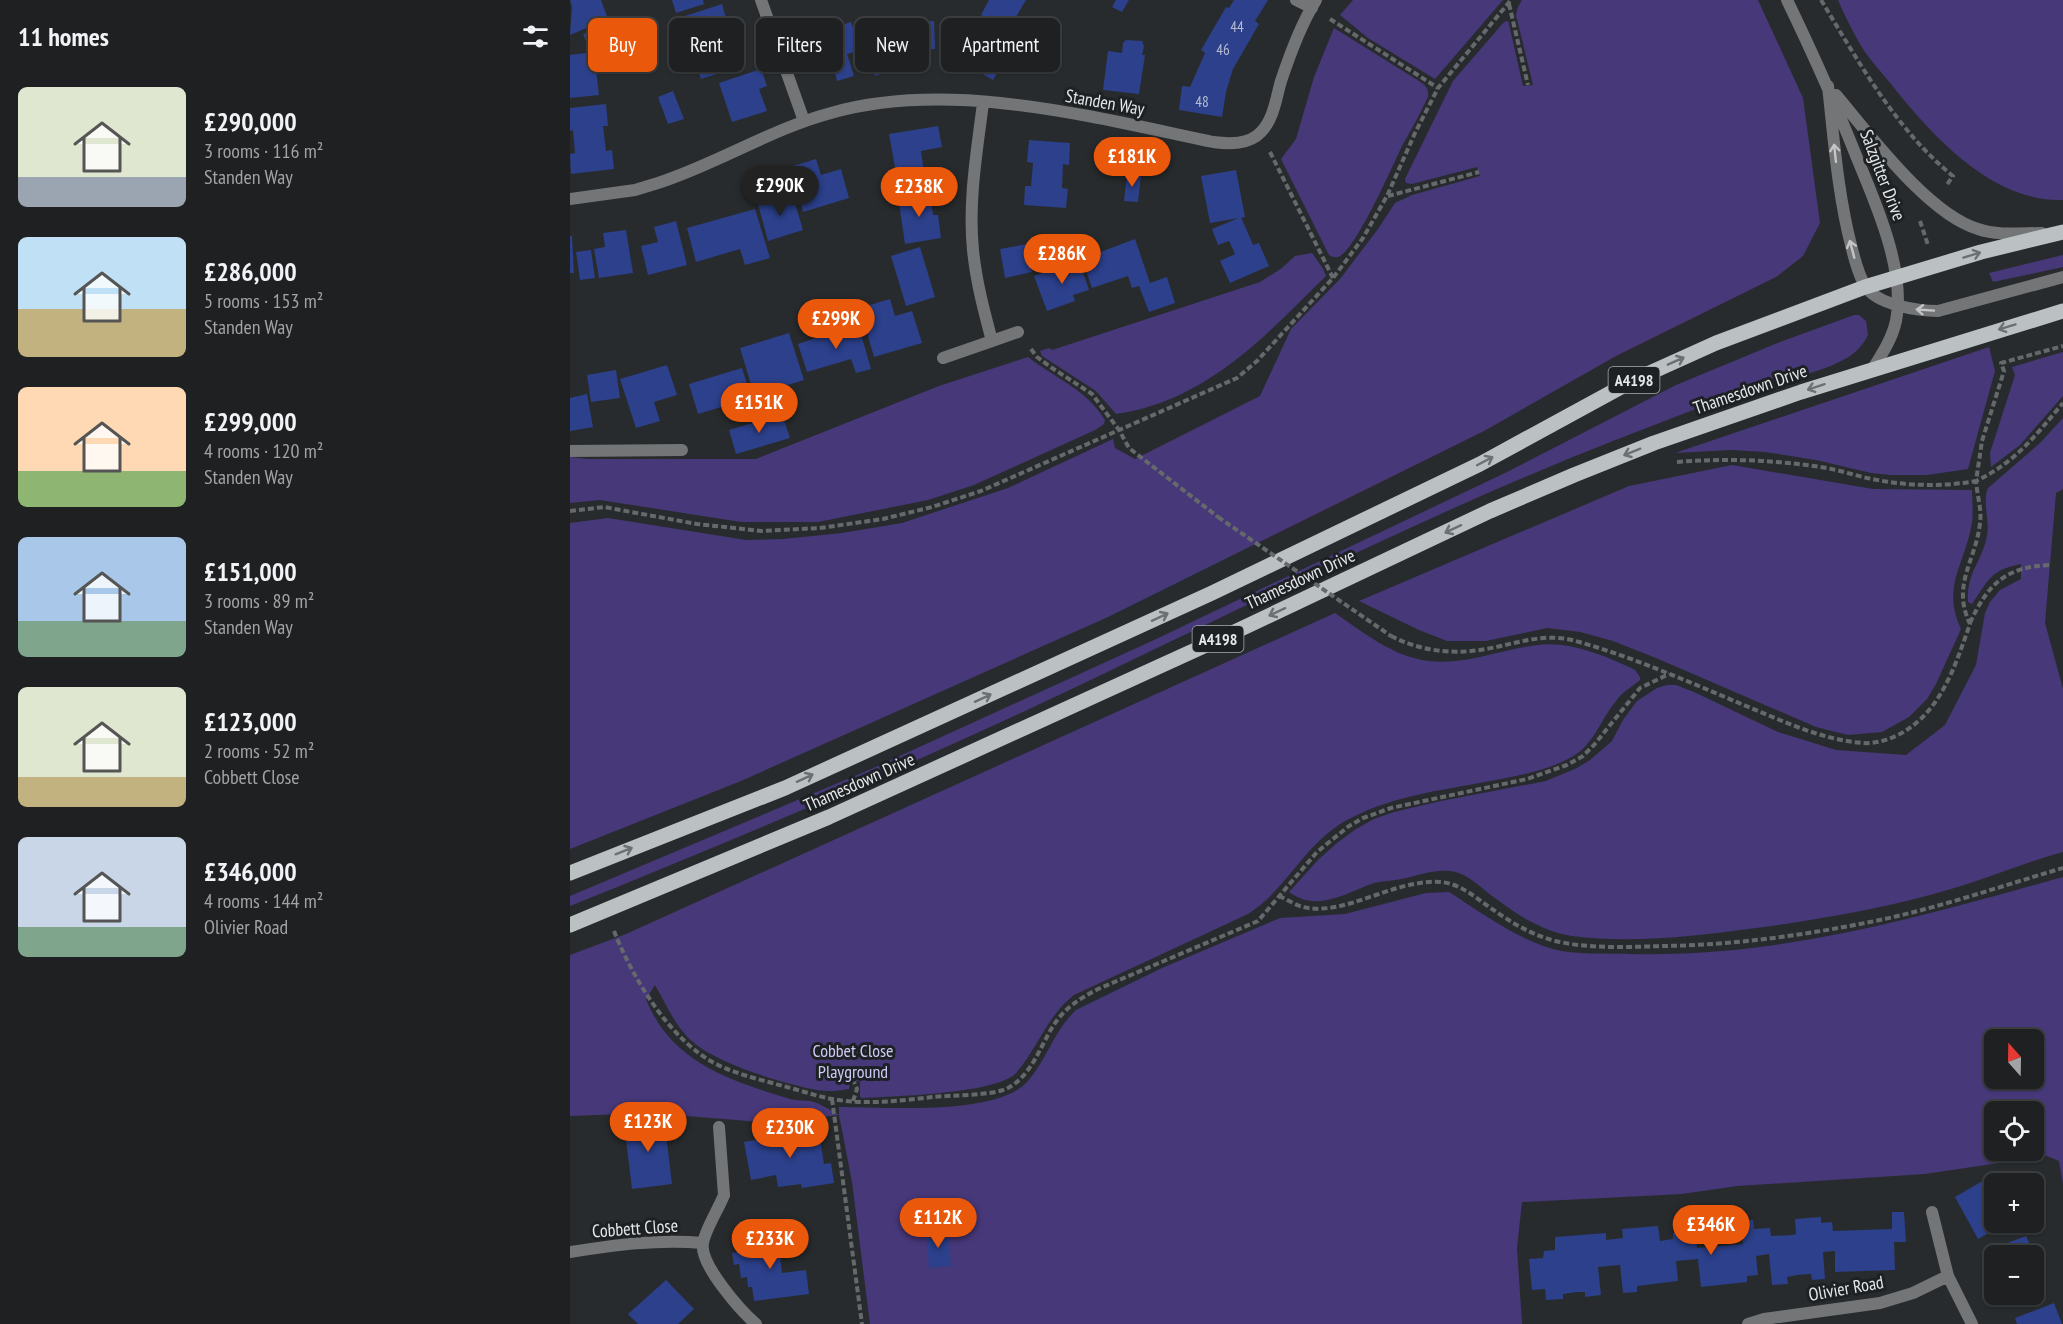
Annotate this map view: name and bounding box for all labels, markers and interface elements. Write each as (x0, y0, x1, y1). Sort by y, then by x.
house number: 44 (1230, 17, 1244, 36)
chip: Buy (588, 18, 657, 72)
chip: Rent (669, 18, 744, 72)
chip: Filters (756, 18, 843, 72)
chip: New (855, 18, 929, 72)
chip: Apartment (941, 18, 1060, 72)
text: 11 homes (18, 20, 109, 53)
icon: filters (519, 20, 552, 53)
house number: 46 (1216, 40, 1230, 59)
street label: Standen Way (1064, 84, 1147, 120)
house number: 48 (1195, 92, 1209, 111)
text: £290,000 (204, 105, 297, 138)
icon: home (66, 111, 138, 183)
street label: Salzgitter Drive (1855, 126, 1911, 224)
pin: £181K (1090, 137, 1174, 188)
text: 3 rooms · 116 m² (204, 138, 323, 164)
text: £181K (1108, 143, 1156, 169)
one-way arrow (1829, 143, 1840, 163)
text: Standen Way (204, 164, 293, 190)
pin: £290K (738, 166, 822, 217)
pin: £238K (877, 167, 961, 218)
text: £290K (756, 172, 804, 198)
text: £238K (895, 173, 943, 199)
pin: £286K (1020, 234, 1104, 285)
text: £286K (1038, 240, 1086, 266)
one-way arrow (1846, 240, 1857, 259)
one-way arrow (1962, 249, 1981, 260)
text: £286,000 (204, 255, 297, 288)
icon: home (66, 261, 138, 333)
text: 5 rooms · 153 m² (204, 288, 323, 314)
pin: £299K (794, 299, 878, 350)
one-way arrow (1916, 304, 1935, 315)
text: £299K (812, 305, 860, 331)
text: Standen Way (204, 314, 293, 340)
one-way arrow (1998, 322, 2017, 333)
one-way arrow (1667, 355, 1685, 367)
street label: Thamesdown Drive (1690, 359, 1810, 419)
road number: A4198 (1608, 367, 1660, 393)
one-way arrow (1807, 382, 1826, 393)
pin: £151K (717, 383, 801, 434)
text: £151K (735, 389, 783, 415)
text: £299,000 (204, 405, 297, 438)
icon: home (66, 411, 138, 483)
text: 4 rooms · 120 m² (204, 438, 323, 464)
one-way arrow (1623, 447, 1642, 458)
one-way arrow (1475, 455, 1493, 466)
text: Standen Way (204, 464, 293, 490)
one-way arrow (1445, 523, 1463, 535)
street label: Thamesdown Drive (1241, 543, 1359, 615)
text: £151,000 (204, 555, 297, 588)
icon: home (66, 561, 138, 633)
text: 3 rooms · 89 m² (204, 588, 314, 614)
one-way arrow (1268, 606, 1286, 618)
one-way arrow (1151, 610, 1169, 622)
text: Standen Way (204, 614, 293, 640)
road number: A4198 (1192, 626, 1244, 652)
one-way arrow (973, 691, 991, 703)
text: £123,000 (204, 705, 297, 738)
icon: home (66, 711, 138, 783)
text: 2 rooms · 52 m² (204, 738, 314, 764)
street label: Thamesdown Drive (800, 747, 918, 817)
text: Cobbett Close (204, 764, 300, 790)
one-way arrow (796, 772, 814, 784)
one-way arrow (615, 845, 633, 856)
text: £346,000 (204, 855, 297, 888)
icon: home (66, 861, 138, 933)
text: 4 rooms · 144 m² (204, 888, 323, 914)
text: Olivier Road (204, 914, 288, 940)
north arrow (1984, 1029, 2044, 1089)
map controls (1984, 1029, 2044, 1305)
park label: Cobbet Close Playground (812, 1039, 894, 1083)
button: locate (1984, 1101, 2044, 1161)
pin: £123K (606, 1102, 690, 1153)
text: £123K (624, 1108, 672, 1134)
pin: £230K (748, 1108, 832, 1159)
text: £230K (766, 1114, 814, 1140)
button: + (1984, 1173, 2044, 1233)
pin: £112K (896, 1198, 980, 1249)
text: £112K (914, 1204, 962, 1230)
pin: £346K (1669, 1205, 1753, 1256)
text: £346K (1687, 1211, 1735, 1237)
street label: Cobbett Close (591, 1214, 679, 1242)
pin: £233K (728, 1219, 812, 1270)
text: £233K (746, 1225, 794, 1251)
button: − (1984, 1245, 2044, 1305)
street label: Olivier Road (1807, 1270, 1885, 1306)

